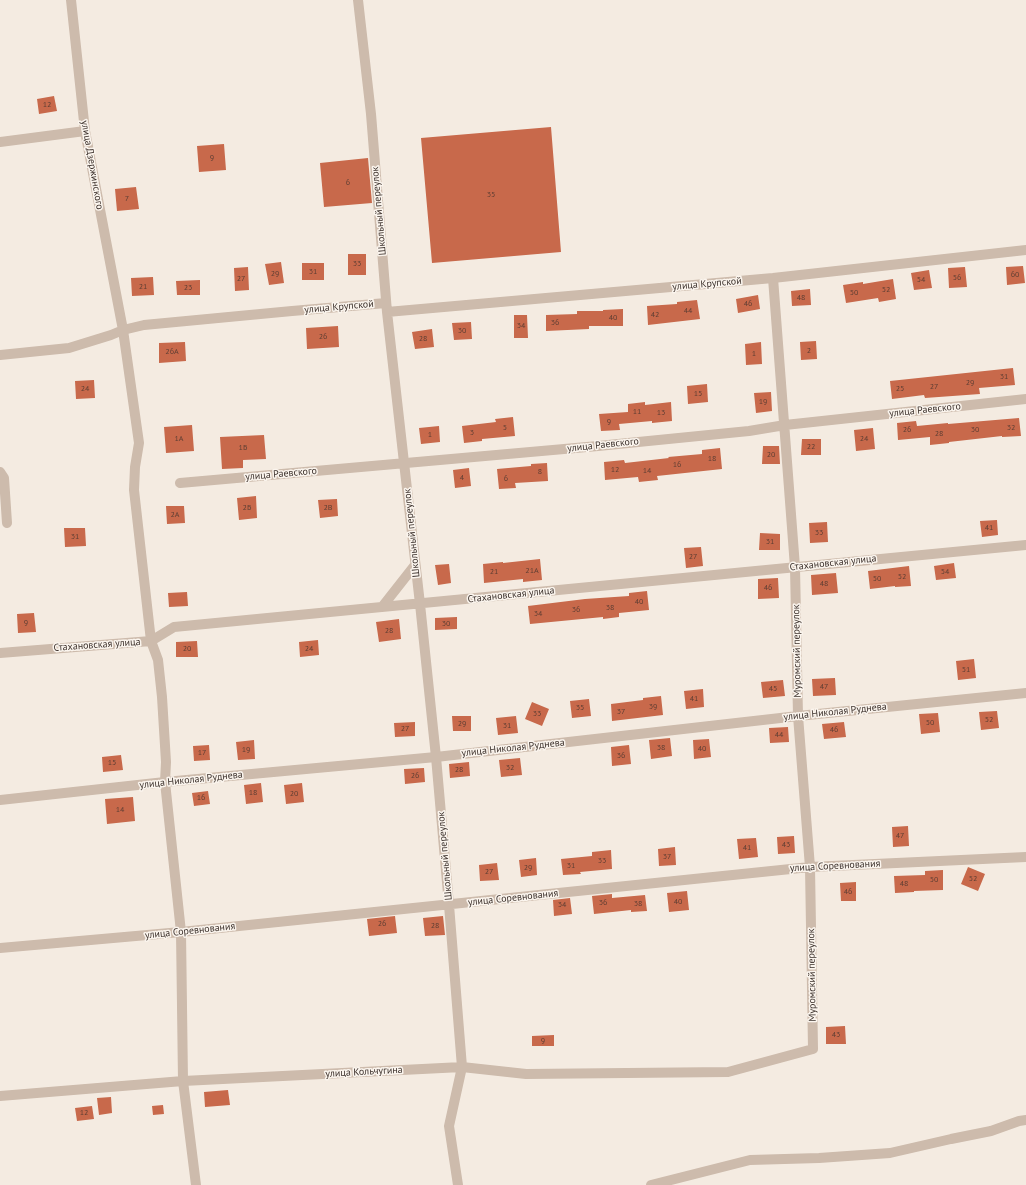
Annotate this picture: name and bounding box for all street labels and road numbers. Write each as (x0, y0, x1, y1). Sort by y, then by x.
street label: улица Дзержинского (78, 119, 106, 211)
street label: Школьный переулок (369, 166, 389, 256)
street label: улица Крупской (672, 275, 742, 293)
street label: улица Крупской (304, 298, 374, 316)
street label: улица Раевского (889, 400, 961, 420)
street label: улица Раевского (567, 435, 639, 455)
street label: улица Раевского (245, 465, 317, 483)
street label: Школьный переулок (401, 488, 423, 578)
street label: Стахановская улица (789, 552, 877, 574)
street label: Стахановская улица (467, 584, 555, 606)
street label: Муромский переулок (790, 604, 804, 698)
street label: Стахановская улица (53, 636, 141, 654)
street label: улица Николая Руднева (783, 701, 887, 723)
street label: улица Николая Руднева (461, 737, 565, 759)
street label: улица Николая Руднева (139, 769, 243, 791)
street label: Школьный переулок (435, 811, 455, 901)
street label: улица Соревнования (789, 858, 881, 874)
street label: улица Соревнования (467, 887, 559, 909)
street label: улица Соревнования (144, 920, 236, 942)
street label: Муромский переулок (805, 928, 819, 1022)
street label: улица Кольчугина (325, 1064, 403, 1080)

